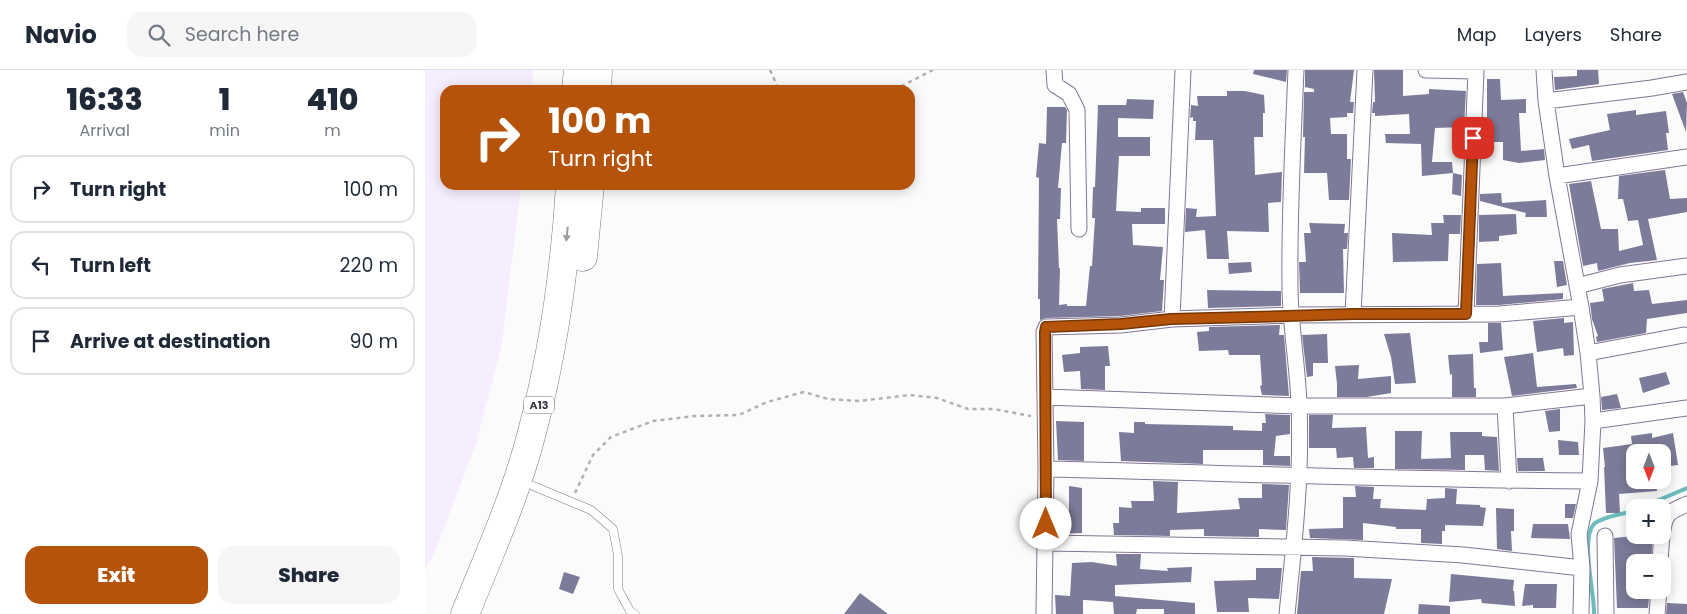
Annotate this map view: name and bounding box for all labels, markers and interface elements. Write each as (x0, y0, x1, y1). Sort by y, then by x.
search box (127, 12, 477, 57)
text: Navio (25, 18, 97, 51)
icon: search (145, 21, 173, 49)
text: Search here (185, 21, 299, 48)
text: Map (1457, 22, 1497, 47)
text: Layers (1525, 22, 1582, 47)
text: Share (1610, 22, 1662, 47)
text: 16:33 (66, 78, 143, 121)
text: 1 (219, 78, 230, 121)
text: 410 (306, 78, 359, 121)
text: 100 m (548, 96, 651, 145)
icon: right (465, 105, 530, 170)
pin (1452, 117, 1494, 159)
text: Arrival (79, 119, 130, 142)
text: min (209, 119, 240, 142)
text: m (324, 119, 341, 142)
icon: arrive (1459, 124, 1487, 152)
text: Turn right (548, 143, 653, 174)
icon: right (27, 175, 55, 203)
text: Turn right (70, 176, 166, 203)
text: 100 m (343, 176, 398, 203)
one-way arrow (563, 226, 571, 242)
icon: left (27, 251, 55, 279)
text: Turn left (70, 252, 151, 279)
text: 220 m (340, 252, 398, 279)
icon: arrive (27, 327, 55, 355)
text: Arrive at destination (70, 328, 271, 355)
text: 90 m (349, 328, 398, 355)
road number: A13 (524, 396, 554, 414)
north arrow (1626, 444, 1671, 489)
map controls (1626, 444, 1671, 599)
position arrow (1019, 497, 1071, 549)
button: + (1626, 499, 1671, 544)
button: Exit (25, 546, 208, 604)
button: Share (218, 546, 400, 604)
button: − (1626, 554, 1671, 599)

